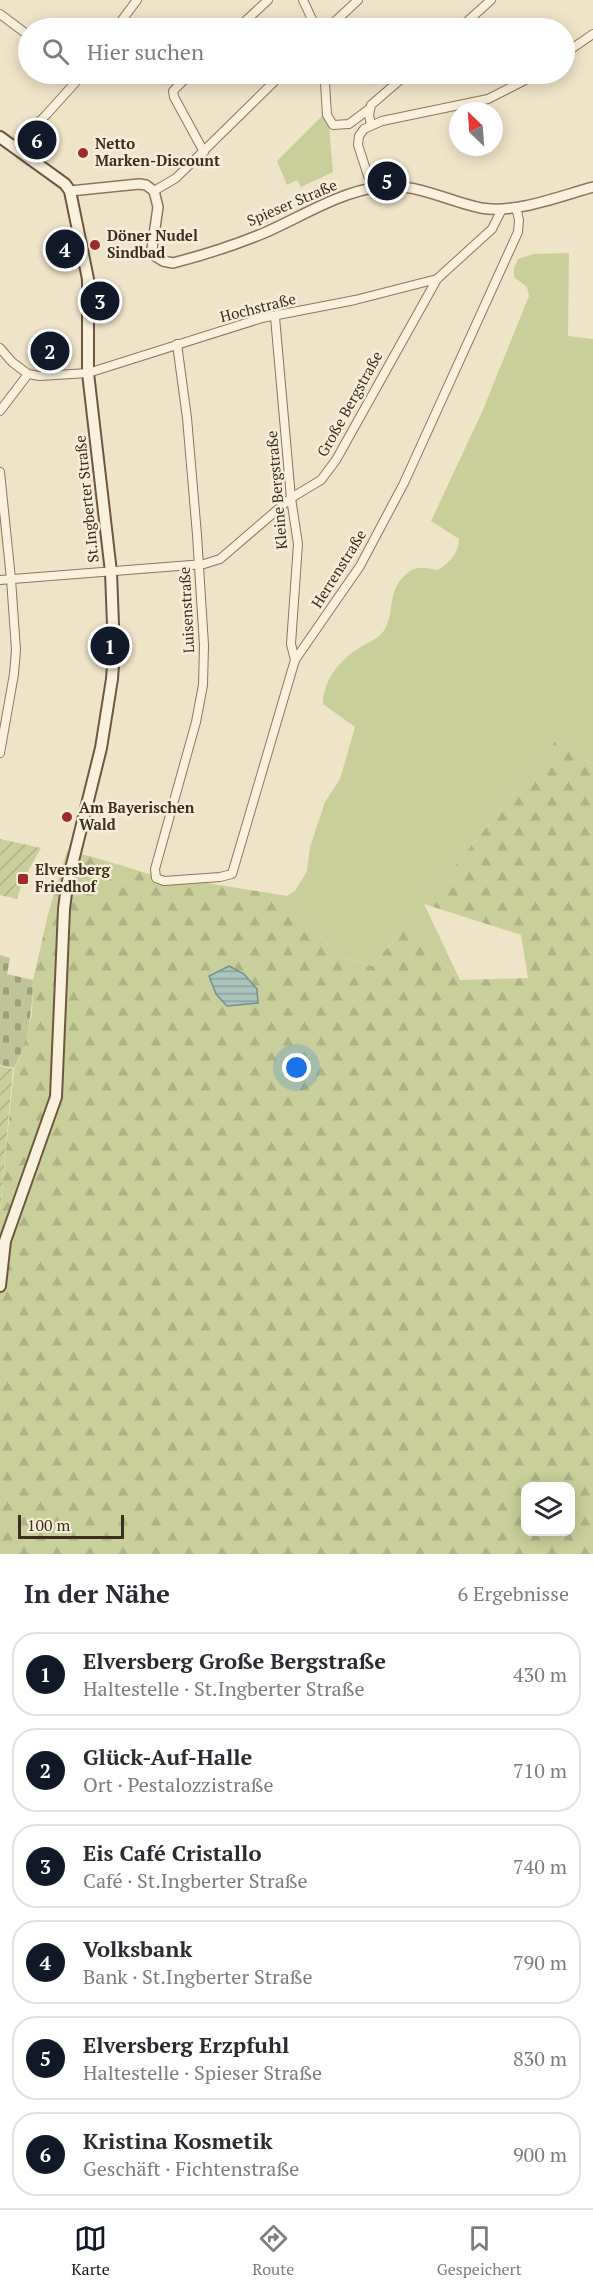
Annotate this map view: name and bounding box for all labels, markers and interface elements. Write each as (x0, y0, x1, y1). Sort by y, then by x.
search box (18, 18, 575, 84)
icon: search (39, 35, 72, 68)
text: Hier suchen (87, 37, 204, 66)
north arrow (449, 102, 503, 156)
pin: 6 (18, 118, 57, 162)
place label: Netto Marken-Discount (95, 133, 220, 170)
marker: Netto Marken-Discount (76, 146, 90, 160)
pin: 5 (368, 158, 406, 204)
street label: Spieser Straße (243, 174, 340, 230)
place label: Döner Nudel Sindbad (107, 225, 198, 262)
pin: 4 (46, 226, 84, 272)
marker: Döner Nudel Sindbad (88, 238, 102, 252)
pin: 3 (80, 278, 120, 324)
street label: Hochstraße (218, 288, 298, 326)
pin: 2 (31, 328, 70, 374)
street label: Große Bergstraße (312, 347, 386, 460)
street label: Kleine Bergstraße (261, 430, 291, 550)
street label: St.Ingberter Straße (69, 434, 103, 564)
street label: Herrenstraße (306, 525, 370, 611)
street label: Luisenstraße (174, 566, 198, 654)
pin: 1 (90, 624, 130, 668)
place label: Am Bayerischen Wald (79, 797, 195, 834)
marker: Am Bayerischen Wald (60, 810, 74, 824)
place label: Elversberg Friedhof (35, 859, 111, 896)
marker: Elversberg Friedhof (16, 872, 30, 886)
your location (282, 1053, 311, 1082)
map controls (521, 1482, 575, 1536)
button: layers (521, 1482, 575, 1536)
scale bar (18, 1512, 124, 1540)
text: 100 m (27, 1514, 70, 1536)
text: In der Nähe (24, 1576, 170, 1610)
text: 6 Ergebnisse (457, 1580, 569, 1607)
text: Elversberg Große Bergstraße (83, 1646, 386, 1675)
text: 1 (40, 1661, 51, 1688)
text: 430 m (513, 1661, 567, 1688)
text: Haltestelle · St.Ingberter Straße (83, 1675, 364, 1702)
text: Glück-Auf-Halle (83, 1742, 252, 1771)
text: 2 (40, 1757, 51, 1784)
text: 710 m (513, 1757, 567, 1784)
text: Ort · Pestalozzistraße (83, 1771, 274, 1798)
text: Eis Café Cristallo (83, 1838, 261, 1867)
text: 3 (40, 1853, 51, 1880)
text: 740 m (513, 1853, 567, 1880)
text: Café · St.Ingberter Straße (83, 1867, 308, 1894)
text: Volksbank (83, 1934, 192, 1963)
text: 4 (40, 1949, 51, 1976)
text: 790 m (513, 1949, 567, 1976)
text: Bank · St.Ingberter Straße (83, 1963, 313, 1990)
text: Elversberg Erzpfuhl (83, 2030, 289, 2059)
text: 5 (40, 2045, 51, 2072)
text: 830 m (513, 2045, 567, 2072)
text: Haltestelle · Spieser Straße (83, 2059, 322, 2086)
text: Kristina Kosmetik (83, 2126, 273, 2155)
text: 6 (40, 2141, 51, 2168)
text: 900 m (513, 2141, 567, 2168)
text: Geschäft · Fichtenstraße (83, 2155, 299, 2182)
tab: Karte (71, 2222, 110, 2280)
tab: Route (252, 2222, 294, 2280)
tab: Gespeichert (437, 2222, 522, 2280)

